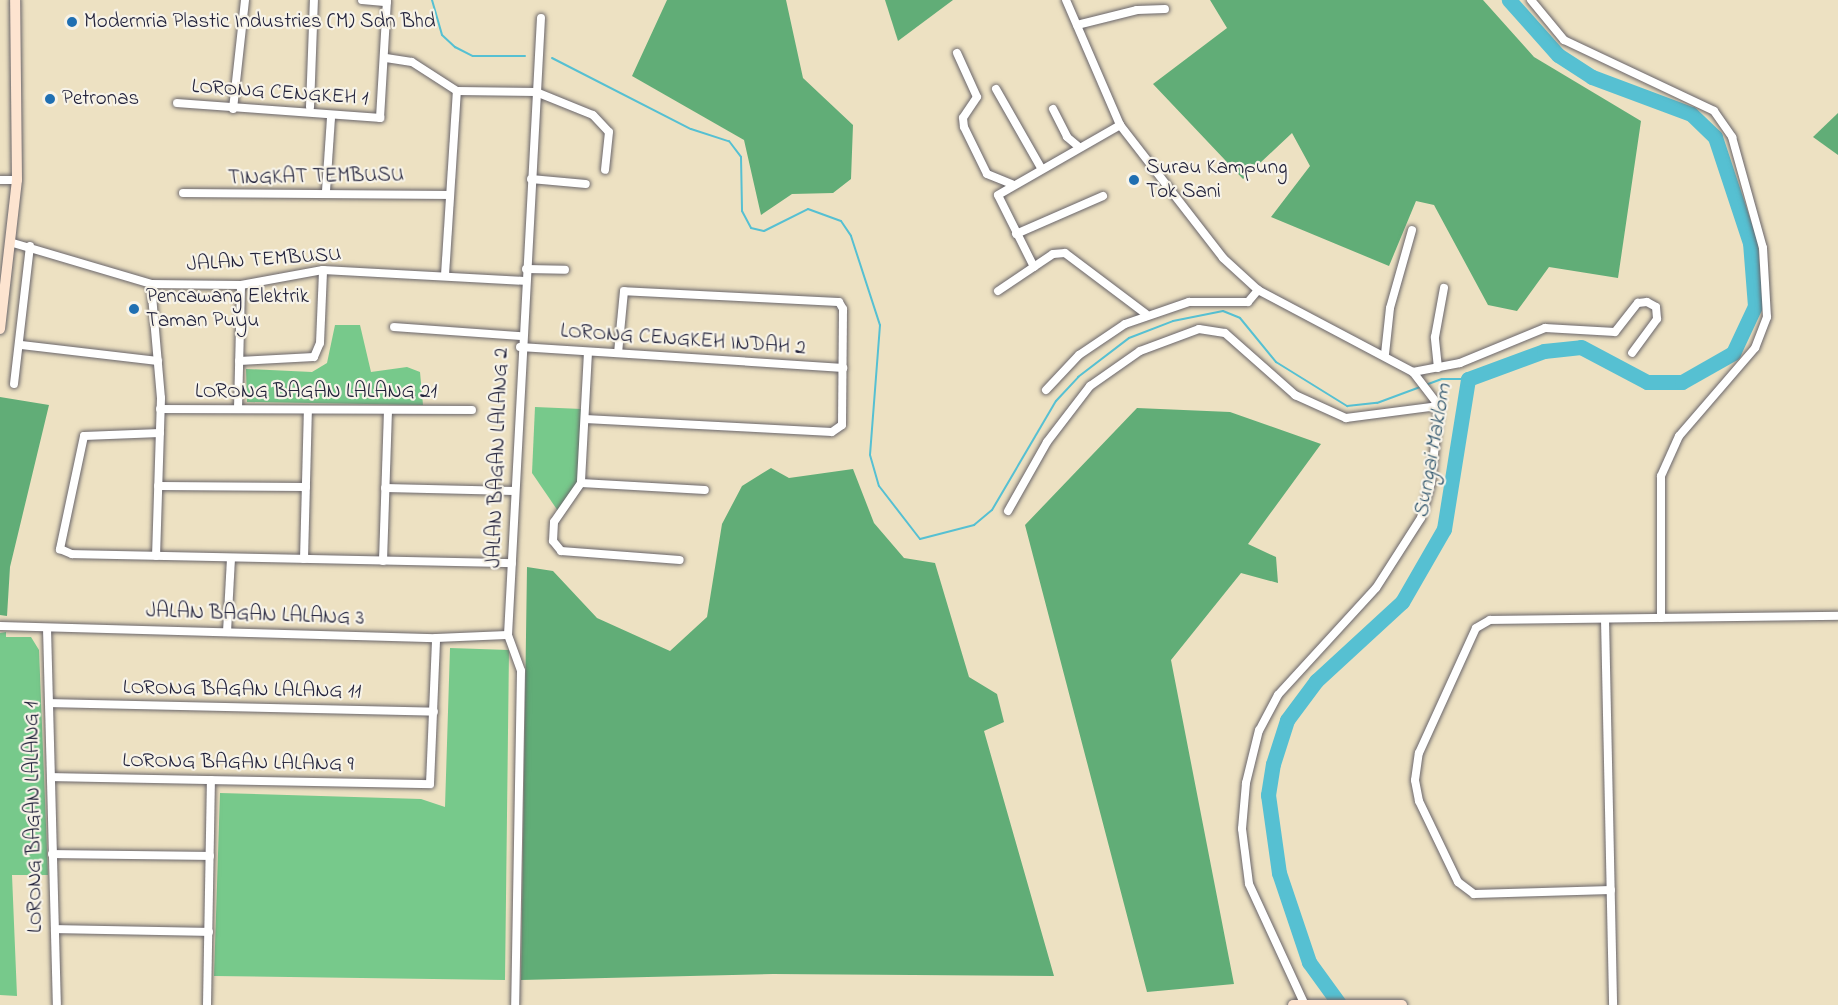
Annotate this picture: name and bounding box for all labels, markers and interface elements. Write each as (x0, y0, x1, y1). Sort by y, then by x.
place label: Modernria Plastic Industries (M) Sdn Bhd (84, 9, 435, 35)
marker: Modernria Plastic Industries (M) Sdn Bhd (65, 15, 79, 29)
street label: LORONG CENGKEH 1 (191, 74, 369, 112)
place label: Petronas (62, 86, 139, 112)
marker: Petronas (43, 92, 57, 106)
place label: Surau Kampung Tok Sani (1146, 155, 1287, 205)
street label: TINGKAT TEMBUSU (228, 163, 404, 191)
marker: Surau Kampung Tok Sani (1127, 173, 1141, 187)
street label: JALAN TEMBUSU (186, 242, 342, 278)
place label: Pencawang Elektrik Taman Puyu (146, 284, 309, 334)
marker: Pencawang Elektrik Taman Puyu (127, 302, 141, 316)
street label: LORONG CENGKEH INDAH 2 (560, 319, 806, 361)
street label: JALAN BAGAN LALANG 2 (482, 347, 514, 569)
street label: LORONG BAGAN LALANG 21 (195, 379, 437, 405)
water label: Sungai Maklom (1409, 382, 1459, 520)
street label: JALAN BAGAN LALANG 3 (145, 599, 365, 631)
street label: LORONG BAGAN LALANG 11 (123, 675, 361, 705)
street label: LORONG BAGAN LALANG 1 (19, 701, 49, 933)
street label: LORONG BAGAN LALANG 9 (122, 748, 354, 778)

